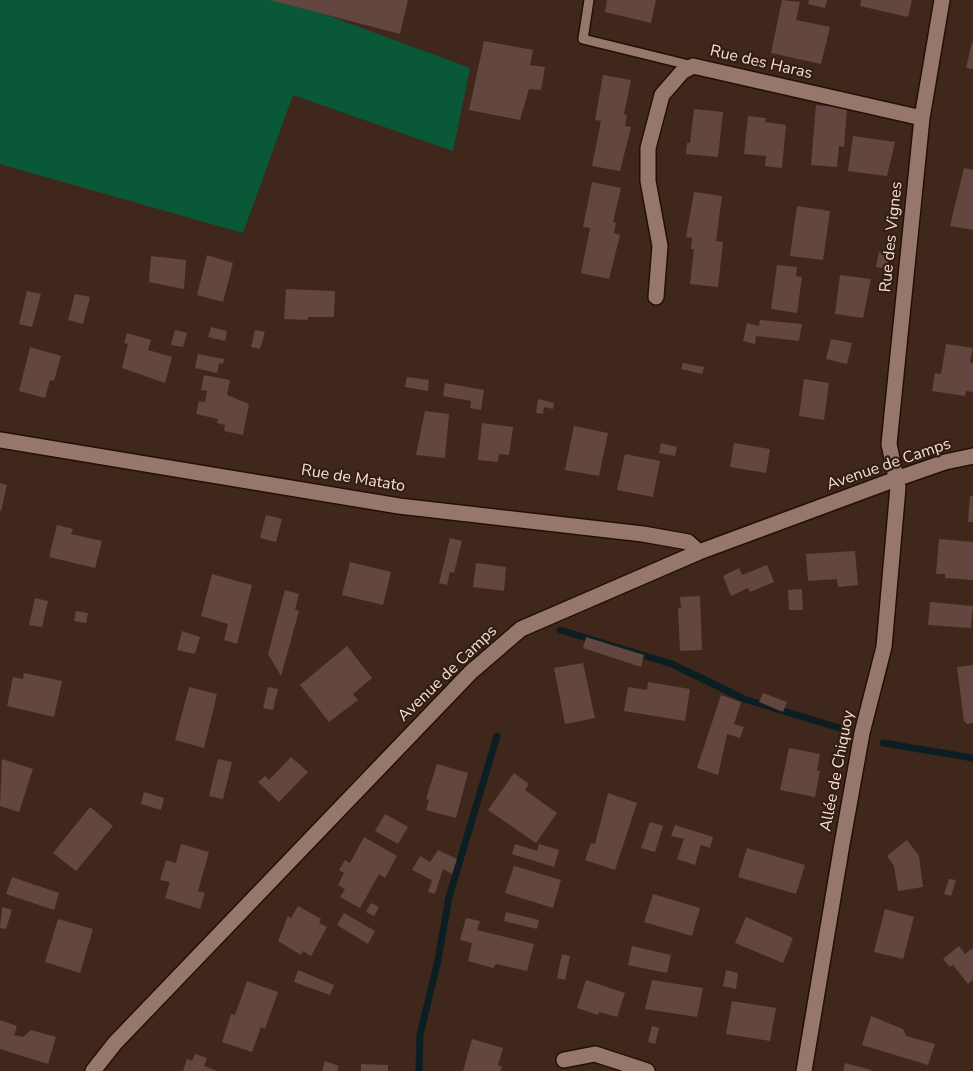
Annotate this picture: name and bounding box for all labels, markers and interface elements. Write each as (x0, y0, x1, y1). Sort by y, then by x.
street label: Rue des Haras (708, 42, 814, 84)
street label: Rue des Vignes (877, 181, 907, 293)
street label: Avenue de Camps (824, 435, 954, 495)
street label: Rue de Matato (300, 461, 406, 497)
street label: Avenue de Camps (394, 622, 502, 726)
street label: Allée de Chiquoy (817, 709, 859, 833)

